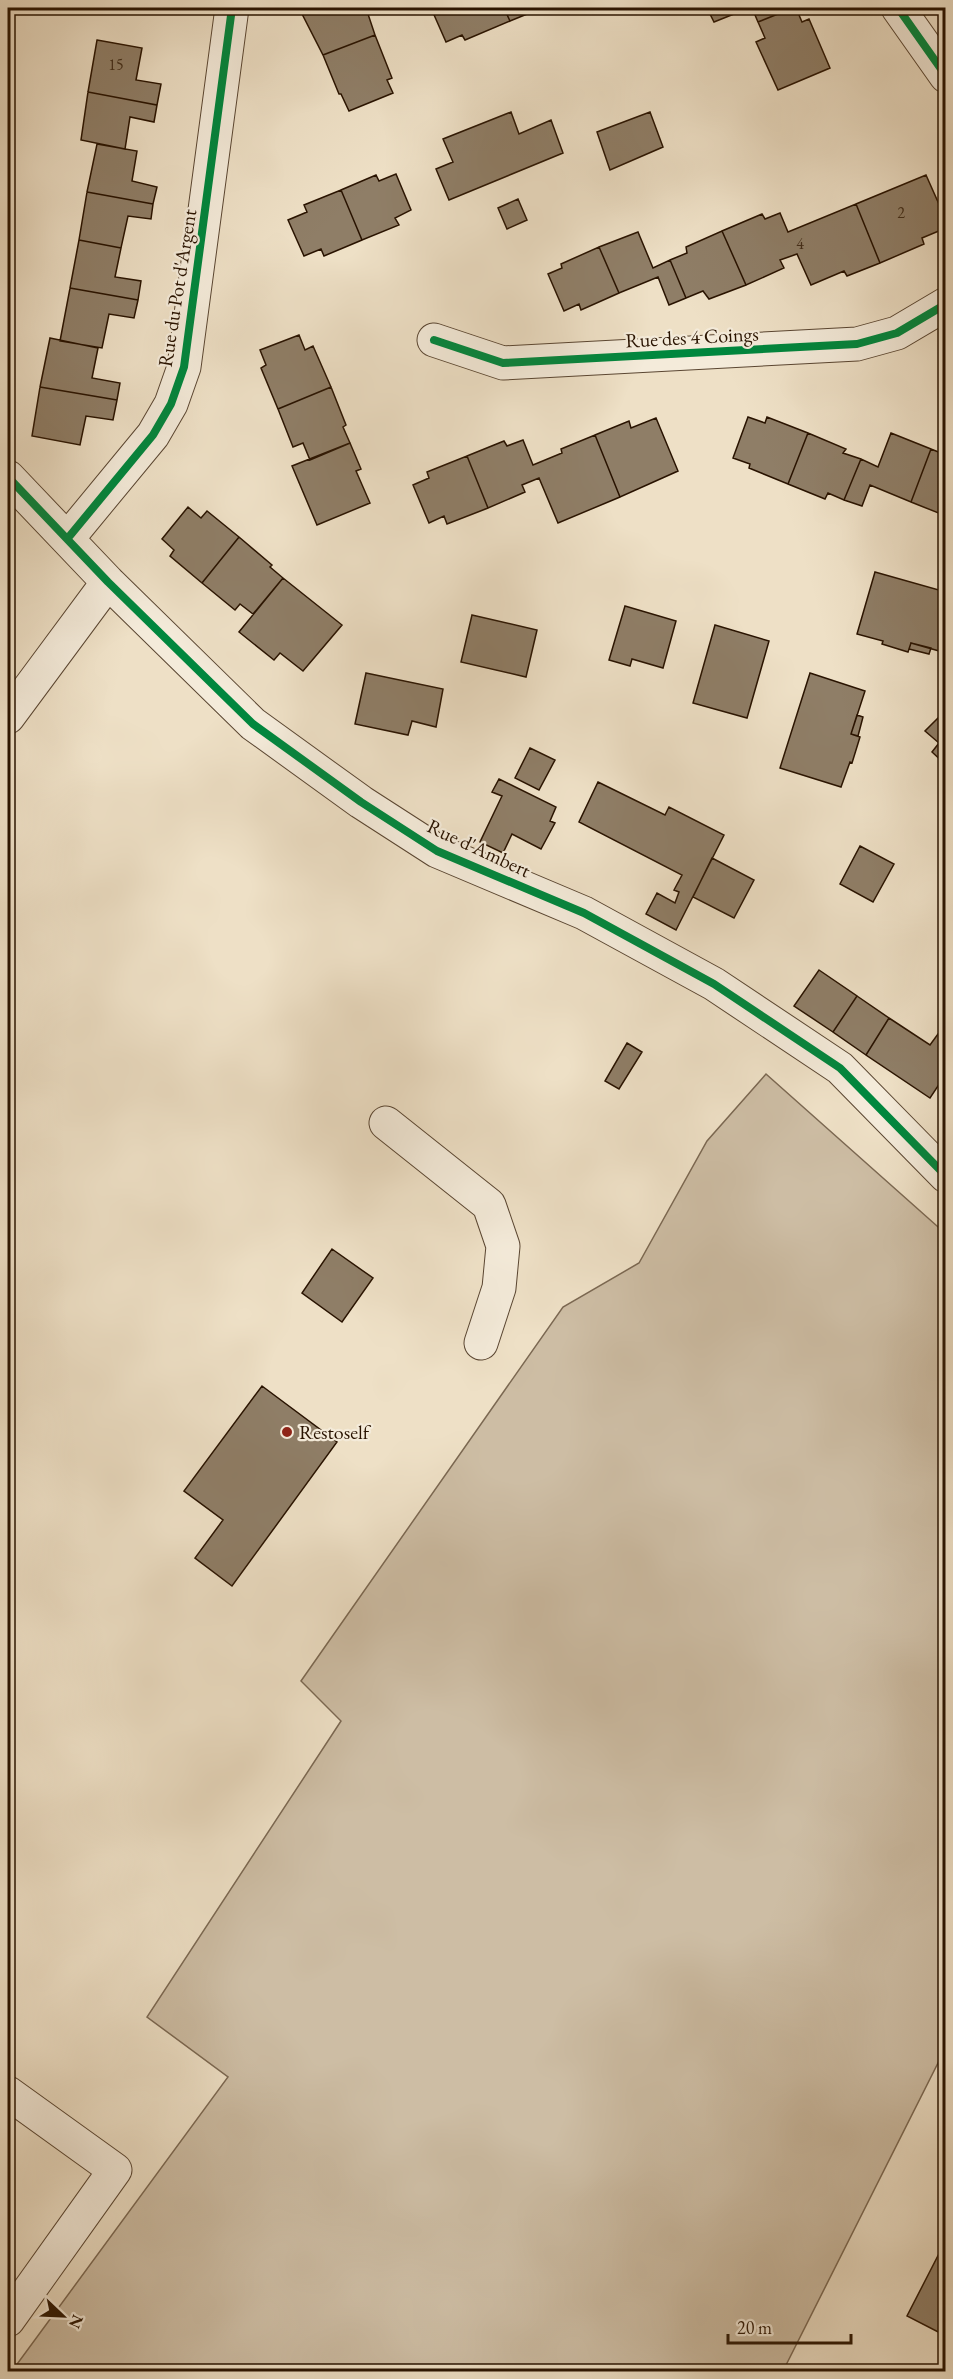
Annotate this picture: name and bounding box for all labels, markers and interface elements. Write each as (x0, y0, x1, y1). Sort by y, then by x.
house number: 15 (108, 54, 124, 75)
house number: 2 (897, 202, 905, 223)
street label: Rue du Pot d'Argent (152, 207, 202, 369)
house number: 4 (796, 233, 804, 254)
street label: Rue des 4 Coings (625, 321, 759, 353)
street label: Rue d'Ambert (423, 813, 536, 884)
place label: Restoself (299, 1419, 372, 1445)
marker: Restoself (280, 1425, 294, 1439)
north arrow (33, 2286, 93, 2346)
scale bar (728, 2307, 851, 2345)
text: N (64, 2312, 89, 2332)
text: 20 m (737, 2316, 772, 2339)

